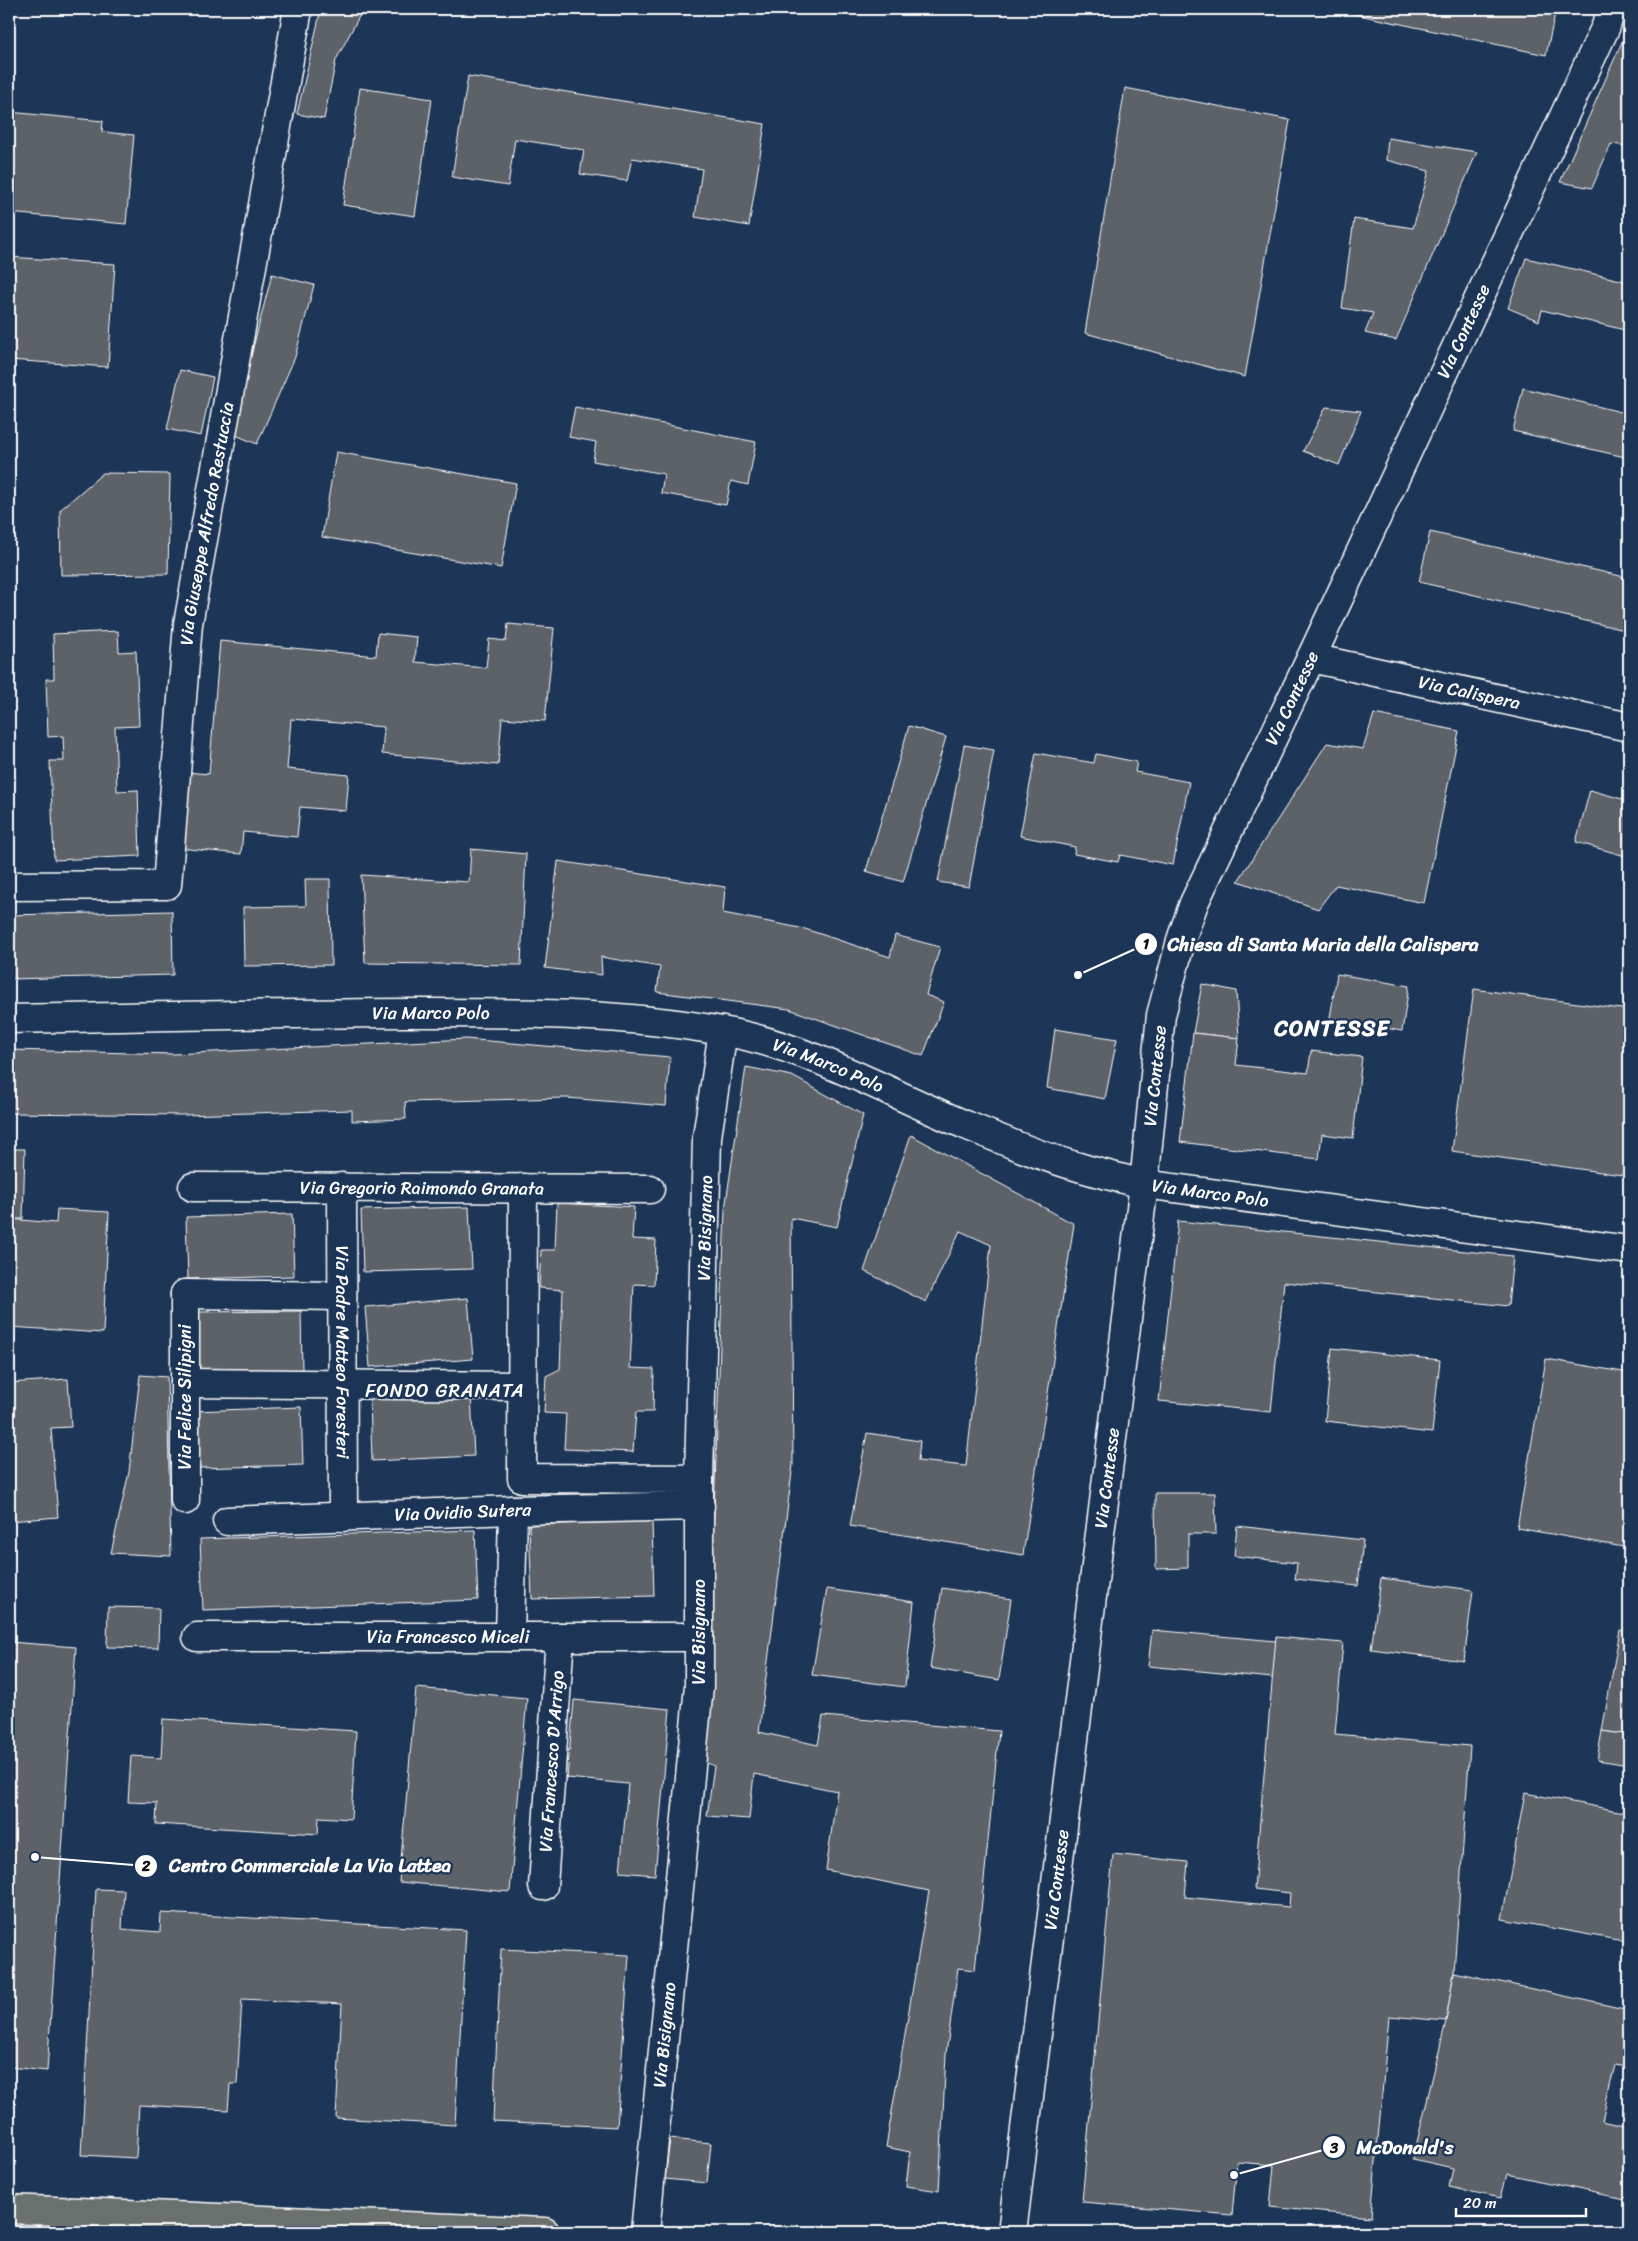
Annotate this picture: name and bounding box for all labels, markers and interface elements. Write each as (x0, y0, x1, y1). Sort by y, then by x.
street label: Via Contesse (1428, 279, 1499, 384)
street label: Via Giuseppe Alfredo Restuccia (170, 399, 243, 646)
street label: Via Contesse (1256, 646, 1328, 751)
street label: Via Calispera (1415, 666, 1523, 719)
callout: Chiesa di Santa Maria della Calispera (1133, 927, 1488, 961)
text: Chiesa di Santa Maria della Calispera (1166, 928, 1479, 961)
text: 1 (1143, 931, 1150, 957)
street label: Via Marco Polo (372, 997, 490, 1029)
district label: CONTESSE (1273, 1009, 1391, 1048)
street label: Via Contesse (1134, 1024, 1176, 1128)
street label: Via Marco Polo (769, 1028, 889, 1102)
street label: Via Marco Polo (1150, 1169, 1271, 1217)
street label: Via Gregorio Raimondo Granata (300, 1171, 544, 1205)
street label: Via Bisignano (688, 1175, 722, 1281)
street label: Via Padre Matteo Foresteri (326, 1245, 359, 1460)
street label: Via Felice Silipigni (169, 1323, 201, 1470)
district label: FONDO GRANATA (365, 1374, 525, 1407)
street label: Via Contesse (1085, 1426, 1129, 1530)
street label: Via Ovidio Sutera (394, 1494, 532, 1531)
street label: Via Bisignano (683, 1579, 715, 1685)
street label: Via Francesco Miceli (367, 1621, 530, 1653)
street label: Via Francesco D'Arrigo (529, 1669, 574, 1853)
street label: Via Contesse (1034, 1828, 1079, 1932)
callout: Centro Commerciale La Via Lattea (134, 1849, 462, 1883)
text: Centro Commerciale La Via Lattea (168, 1849, 451, 1882)
text: 2 (141, 1853, 151, 1879)
street label: Via Bisignano (643, 1981, 686, 2089)
callout: McDonald's (1322, 2130, 1464, 2164)
text: McDonald's (1355, 2131, 1455, 2164)
text: 3 (1329, 2135, 1339, 2161)
scale bar (1456, 2186, 1586, 2218)
text: 20 m (1463, 2190, 1497, 2216)

